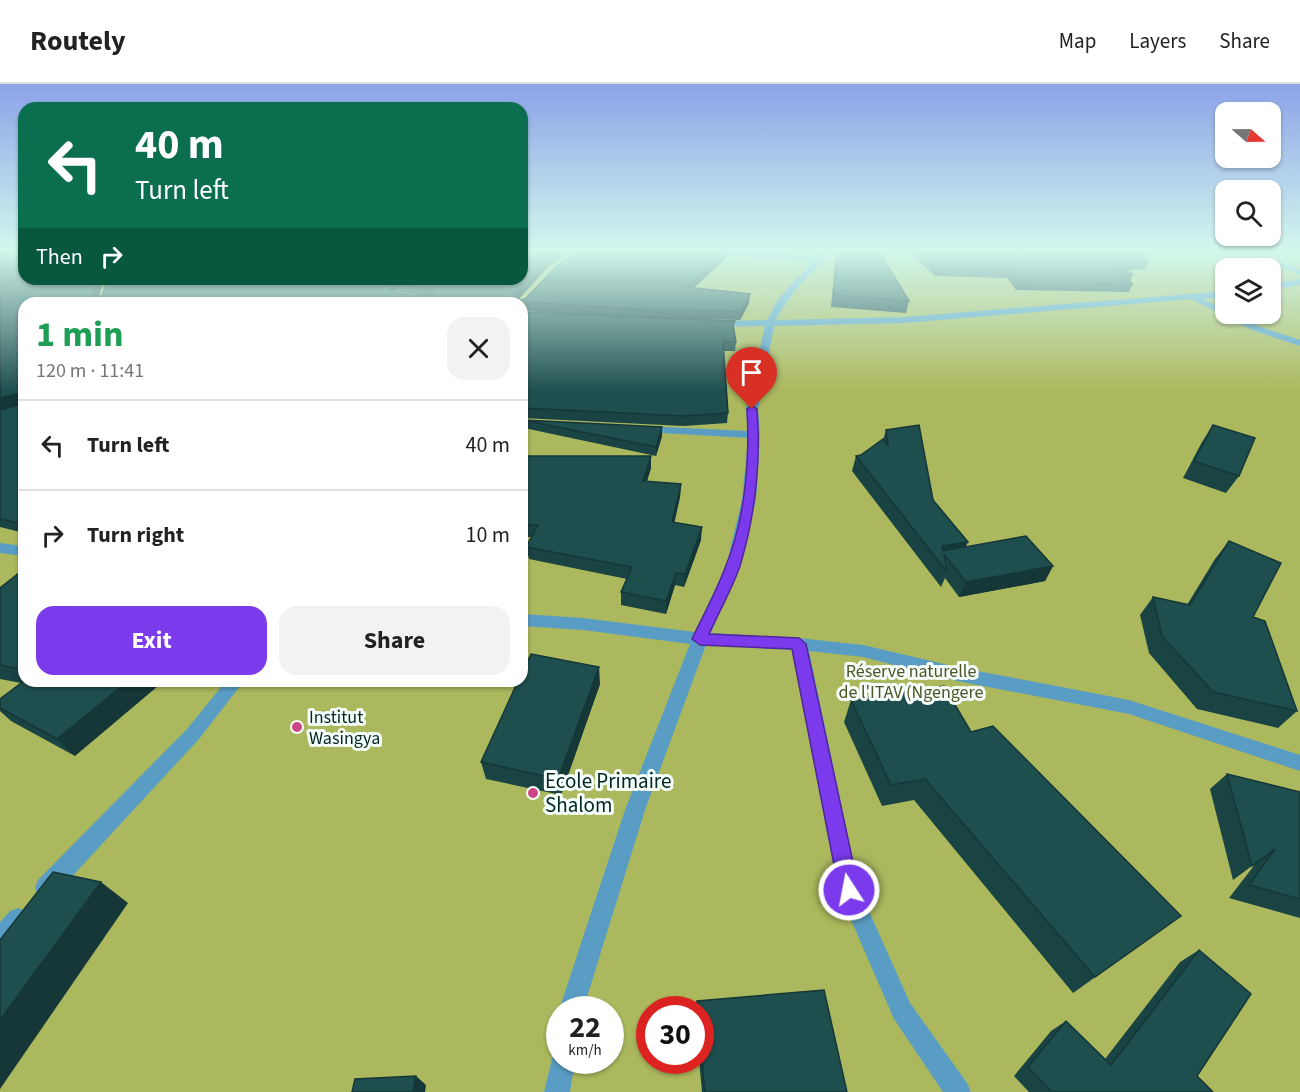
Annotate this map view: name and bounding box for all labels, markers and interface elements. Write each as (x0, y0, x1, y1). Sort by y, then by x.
text: Routely (30, 21, 126, 61)
text: Map (1059, 26, 1096, 56)
text: Layers (1129, 26, 1186, 56)
text: Share (1219, 26, 1270, 56)
north arrow (1215, 102, 1281, 168)
map controls (1215, 102, 1281, 324)
text: 40 m (135, 115, 224, 175)
icon: left (36, 126, 114, 204)
text: Turn left (135, 171, 229, 210)
button: search (1215, 180, 1281, 246)
icon: right (95, 240, 128, 273)
text: Then (36, 241, 83, 273)
button: layers (1215, 258, 1281, 324)
text: 1 min (36, 309, 124, 360)
button: close (447, 317, 510, 380)
pin (726, 347, 777, 409)
icon: arrive (735, 356, 768, 389)
text: 120 m · 11:41 (36, 357, 144, 385)
icon: left (36, 429, 69, 462)
text: Turn left (87, 429, 169, 461)
text: 40 m (465, 429, 510, 461)
icon: right (36, 519, 69, 552)
text: Turn right (87, 519, 184, 551)
text: 10 m (465, 519, 510, 551)
button: Exit (36, 606, 267, 675)
button: Share (279, 606, 510, 675)
park label: Réserve naturelle de l'ITAV (Ngengere (838, 659, 984, 705)
place label: Institut Wasingya (309, 705, 380, 751)
marker: Institut Wasingya (290, 720, 304, 734)
place label: Ecole Primaire Shalom (545, 766, 671, 820)
marker: Ecole Primaire Shalom (526, 786, 540, 800)
position arrow (817, 858, 881, 922)
speed limit sign: 30 (636, 996, 714, 1074)
text: 22 (569, 1006, 601, 1049)
text: km/h (568, 1040, 602, 1061)

